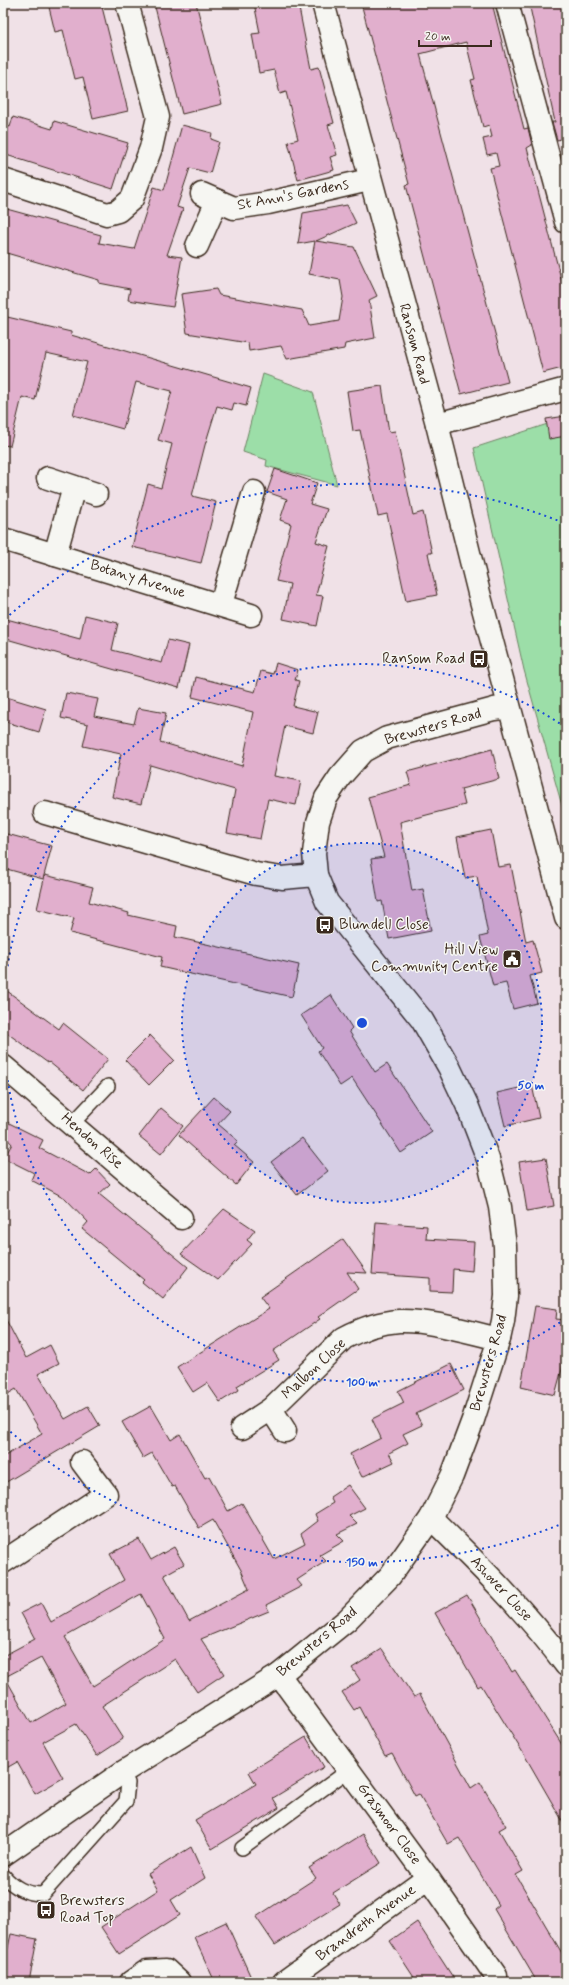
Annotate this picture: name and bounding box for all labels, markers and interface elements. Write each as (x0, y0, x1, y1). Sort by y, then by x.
scale bar (419, 22, 491, 48)
text: 20 m (425, 29, 451, 45)
street label: St Ann's Gardens (236, 174, 350, 216)
street label: Ransom Road (394, 301, 434, 387)
street label: Botany Avenue (88, 555, 188, 603)
bus stop icon: Ransom Road (468, 648, 490, 670)
place label: Ransom Road (382, 649, 465, 669)
street label: Brewsters Road (382, 704, 484, 750)
bus stop icon: Blundell Close (314, 914, 336, 936)
place label: Blundell Close (339, 915, 429, 935)
place label: Hill View Community Centre (371, 940, 498, 977)
public building icon: Hill View Community Centre (501, 948, 523, 970)
centre of rings (355, 1016, 369, 1030)
text: 50 m (518, 1078, 545, 1094)
street label: Hendon Rise (57, 1108, 127, 1174)
street label: Brewsters Road (466, 1312, 512, 1414)
street label: Malbon Close (277, 1334, 351, 1404)
text: 100 m (346, 1375, 379, 1391)
street label: Ashover Close (465, 1552, 537, 1626)
text: 150 m (346, 1555, 378, 1571)
street label: Brewsters Road (272, 1602, 362, 1682)
street label: Grasmoor Close (352, 1779, 426, 1869)
street label: Brandreth Avenue (312, 1880, 420, 1966)
place label: Brewsters Road Top (60, 1891, 125, 1928)
bus stop icon: Brewsters Road Top (35, 1899, 57, 1921)

